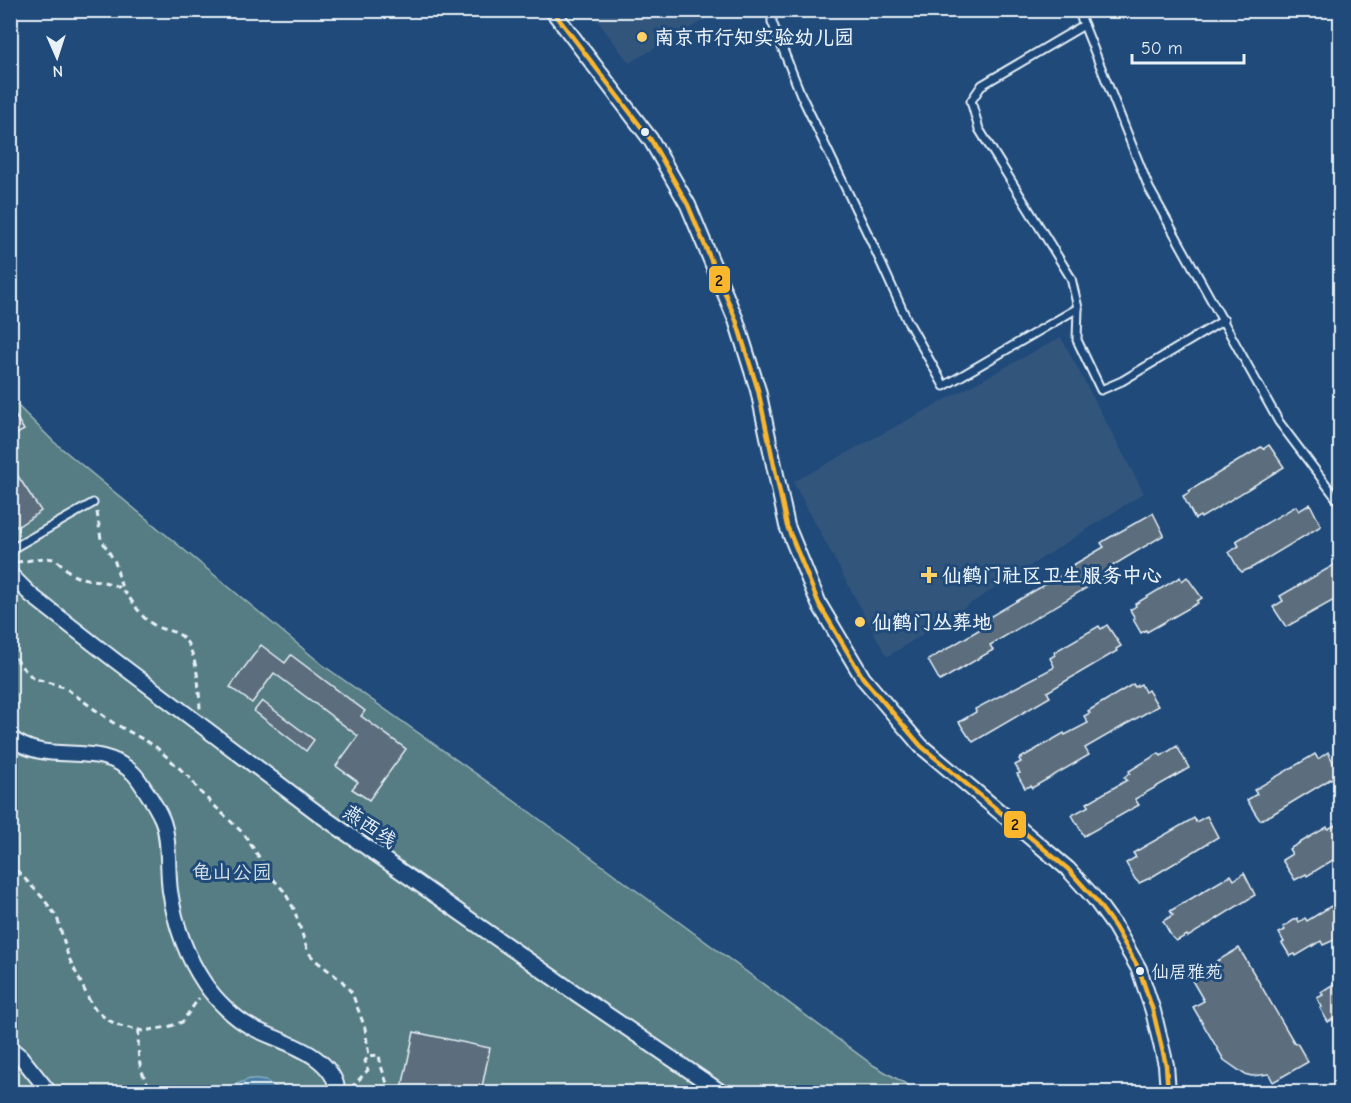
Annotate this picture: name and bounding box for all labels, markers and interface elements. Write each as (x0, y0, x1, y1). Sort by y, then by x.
place label: 南京市行知实验幼儿园 (654, 26, 854, 49)
north arrow (27, 27, 87, 87)
scale bar (1132, 27, 1244, 65)
marker: 南京市行知实验幼儿园 (635, 30, 649, 44)
text: 50 m (1141, 38, 1183, 59)
text: N (52, 62, 63, 80)
unlabelled marker (639, 126, 651, 138)
line badge: 2 (708, 265, 731, 294)
text: 2 (715, 272, 723, 290)
place label: 仙鹤门社区卫生服务中心 (942, 564, 1162, 587)
marker: 仙鹤门社区卫生服务中心 (920, 566, 938, 584)
place label: 仙鹤门丛葬地 (872, 611, 992, 634)
marker: 仙鹤门丛葬地 (853, 615, 867, 629)
street label: 燕西线 (339, 800, 401, 853)
line badge: 2 (1003, 810, 1027, 839)
text: 2 (1011, 816, 1019, 834)
park label: 龟山公园 (192, 861, 272, 884)
place label: 仙居雅苑 (1151, 962, 1223, 983)
marker: 仙居雅苑 (1134, 965, 1146, 977)

